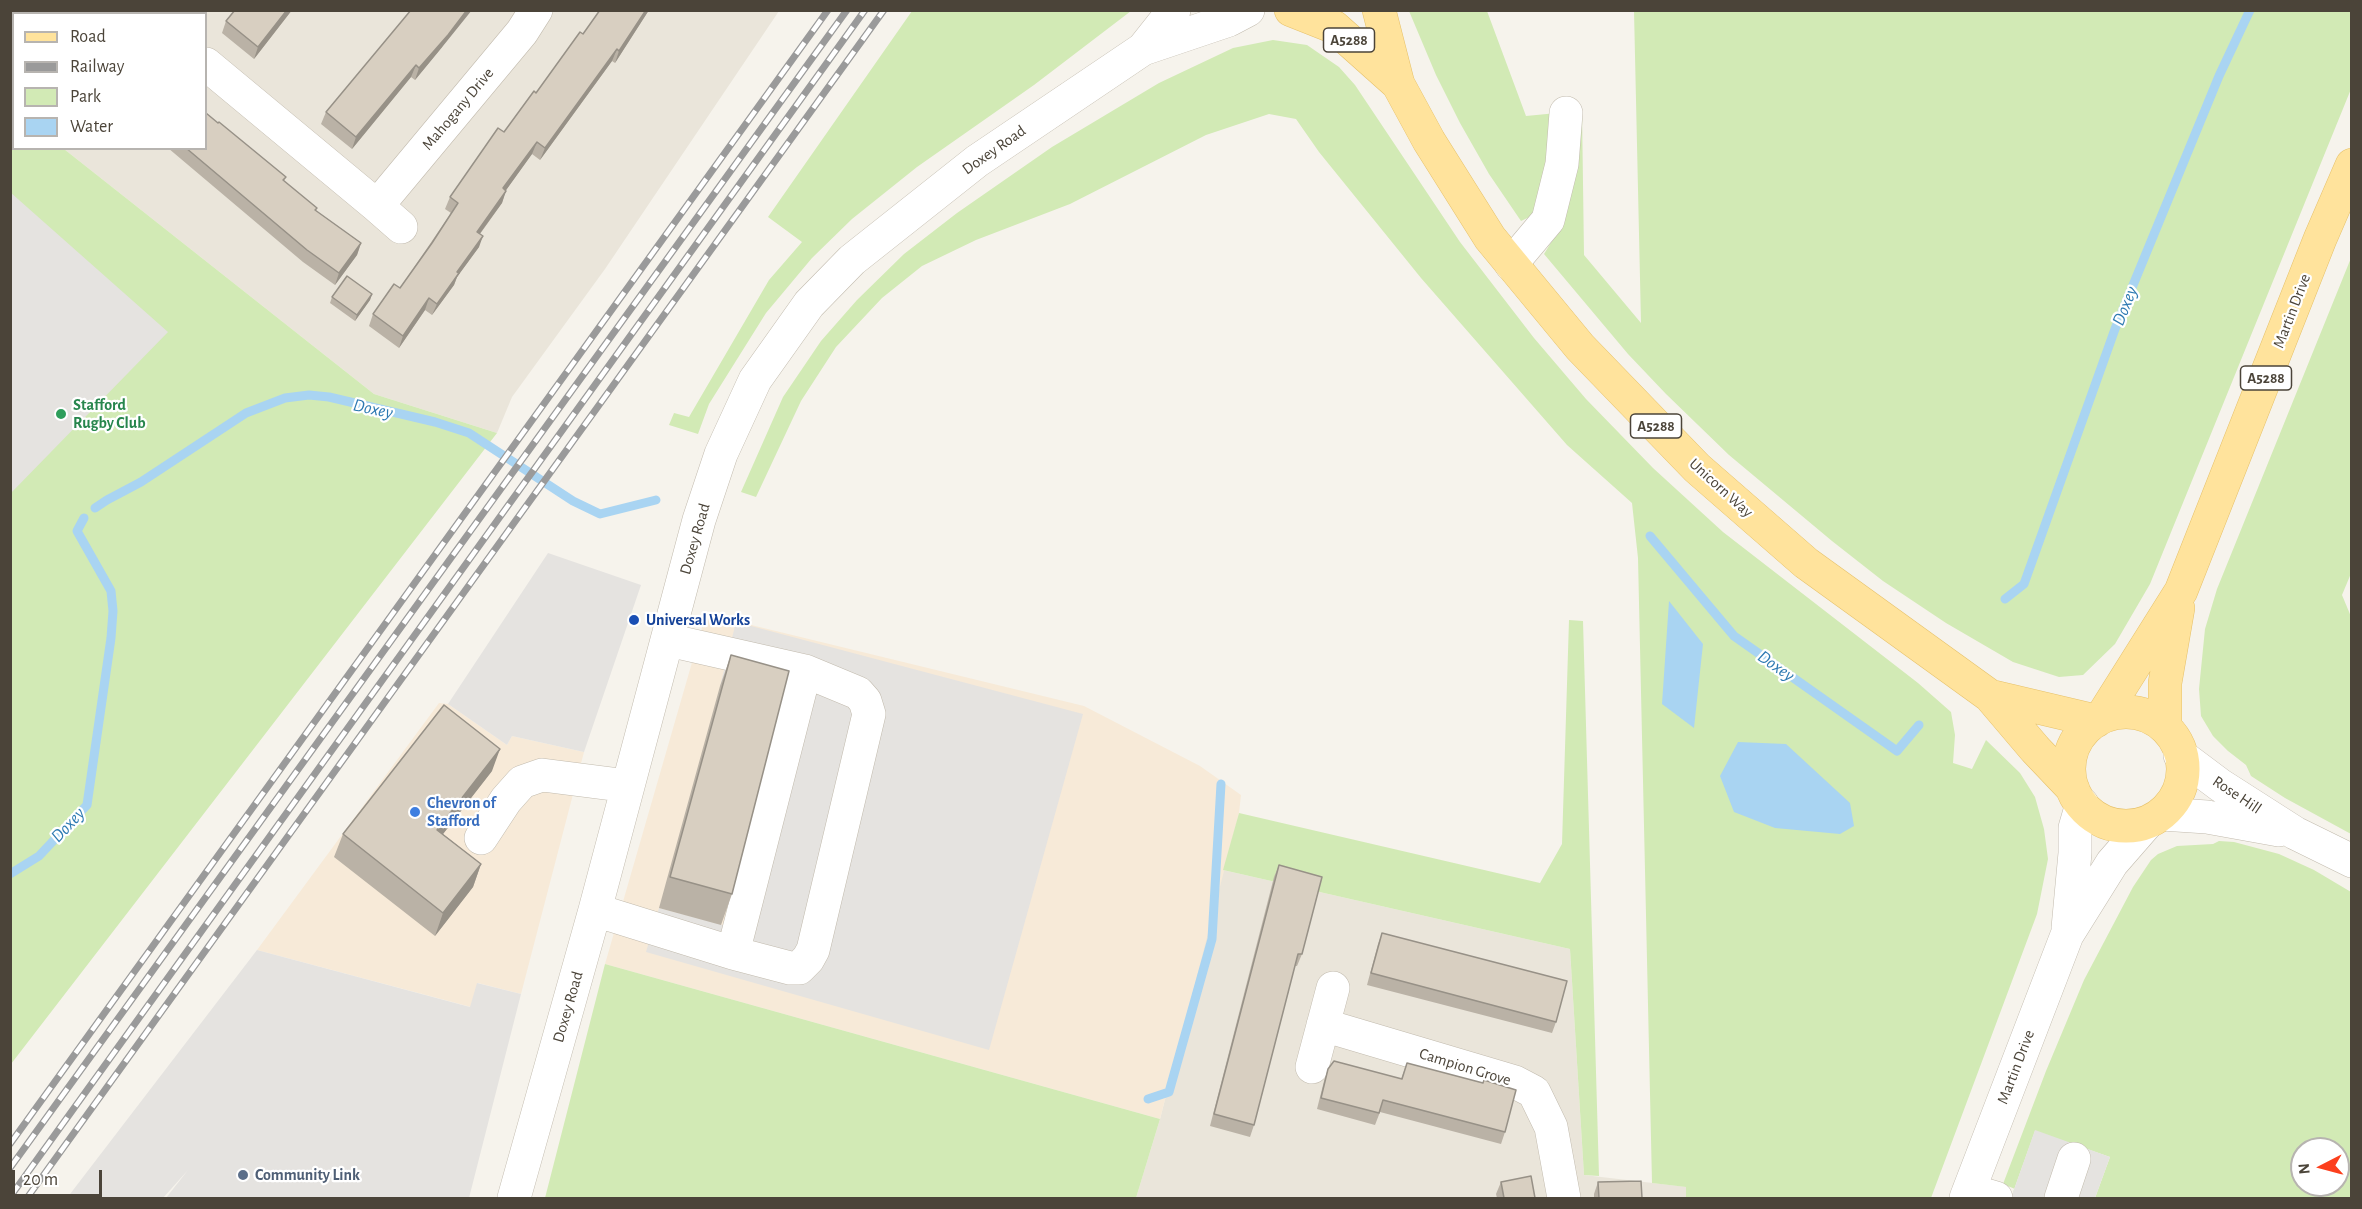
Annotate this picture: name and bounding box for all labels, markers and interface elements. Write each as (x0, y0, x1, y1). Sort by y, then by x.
legend (12, 12, 207, 150)
text: Road (70, 28, 106, 46)
road number: A5288 (1324, 28, 1374, 52)
text: Railway (70, 58, 124, 76)
street label: Mahogany Drive (418, 64, 498, 154)
text: Park (70, 88, 101, 106)
text: Water (70, 118, 113, 136)
street label: Doxey Road (958, 121, 1030, 179)
street label: Martin Drive (2269, 271, 2315, 351)
water label: Doxey (2107, 283, 2143, 329)
road number: A5288 (2240, 366, 2292, 390)
water label: Doxey (351, 394, 395, 424)
place label: Stafford Rugby Club (73, 395, 146, 433)
marker: Stafford Rugby Club (54, 407, 68, 421)
road number: A5288 (1630, 414, 1682, 438)
street label: Unicorn Way (1685, 454, 1757, 522)
street label: Doxey Road (676, 501, 714, 577)
place label: Universal Works (646, 610, 750, 630)
marker: Universal Works (627, 613, 641, 627)
water label: Doxey (1753, 646, 1799, 686)
street label: Rose Hill (2209, 772, 2265, 818)
place label: Chevron of Stafford (427, 793, 496, 831)
water label: Doxey (46, 803, 90, 847)
marker: Chevron of Stafford (408, 805, 422, 819)
street label: Doxey Road (549, 969, 587, 1045)
street label: Martin Drive (1993, 1027, 2039, 1107)
street label: Campion Grove (1417, 1044, 1513, 1090)
north arrow (2290, 1137, 2350, 1197)
scale bar (15, 1158, 105, 1196)
text: N (2296, 1162, 2313, 1175)
place label: Community Link (255, 1165, 360, 1185)
marker: Community Link (236, 1168, 250, 1182)
text: 20 m (23, 1171, 58, 1189)

